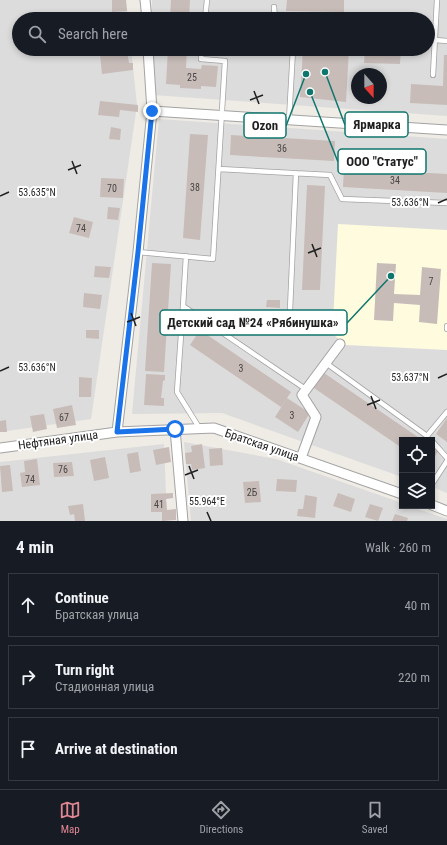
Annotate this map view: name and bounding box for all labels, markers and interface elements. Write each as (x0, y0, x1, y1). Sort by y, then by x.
search box (12, 12, 435, 56)
icon: search (26, 23, 48, 45)
text: Search here (58, 25, 128, 43)
north arrow (351, 68, 387, 104)
house number: 25 (187, 72, 197, 83)
route end (143, 102, 161, 120)
callout: Ярмарка (345, 112, 408, 137)
callout: Ozon (244, 113, 286, 138)
text: Ярмарка (352, 117, 401, 132)
text: Ozon (252, 118, 278, 133)
house number: 36 (277, 143, 287, 154)
callout: ООО "Статус" (338, 149, 426, 174)
text: ООО "Статус" (346, 154, 418, 169)
house number: 34 (390, 175, 400, 186)
house number: 38 (190, 182, 200, 193)
house number: 70 (107, 183, 117, 194)
text: 53.635°N (18, 187, 56, 198)
text: 53.636°N (391, 197, 429, 208)
house number: 74 (76, 223, 86, 234)
house number: 7 (429, 276, 434, 287)
callout: Детский сад №24 «Рябинушка» (160, 310, 347, 335)
text: Детский сад №24 «Рябинушка» (167, 315, 339, 330)
text: 53.636°N (18, 362, 56, 373)
house number: 3 (239, 363, 244, 374)
text: 53.637°N (391, 372, 429, 383)
house number: 3 (290, 410, 295, 421)
house number: 67 (59, 412, 69, 423)
route start (166, 420, 184, 438)
street label: Братская улица (223, 426, 301, 464)
street label: Нефтяная улица (17, 427, 99, 453)
map controls (399, 437, 435, 509)
button: locate (399, 437, 435, 473)
house number: 76 (58, 464, 68, 475)
button: layers (399, 473, 435, 509)
house number: 74 (25, 474, 35, 485)
house number: 2Б (247, 487, 258, 498)
text: 55.964°E (189, 496, 225, 507)
house number: 41 (154, 499, 164, 510)
text: 4 min (16, 537, 54, 557)
text: Walk · 260 m (365, 540, 431, 555)
text: Continue (55, 589, 109, 607)
icon: ahead (17, 594, 39, 616)
text: 40 m (404, 598, 430, 613)
text: Братская улица (55, 607, 139, 622)
text: Turn right (55, 661, 114, 679)
icon: right (17, 666, 39, 688)
text: 220 m (398, 670, 430, 685)
text: Стадионная улица (55, 679, 154, 694)
icon: arrive (17, 738, 39, 760)
text: Arrive at destination (55, 740, 178, 758)
tab: Map (59, 799, 81, 836)
tab: Directions (199, 799, 243, 836)
tab: Saved (362, 799, 388, 836)

